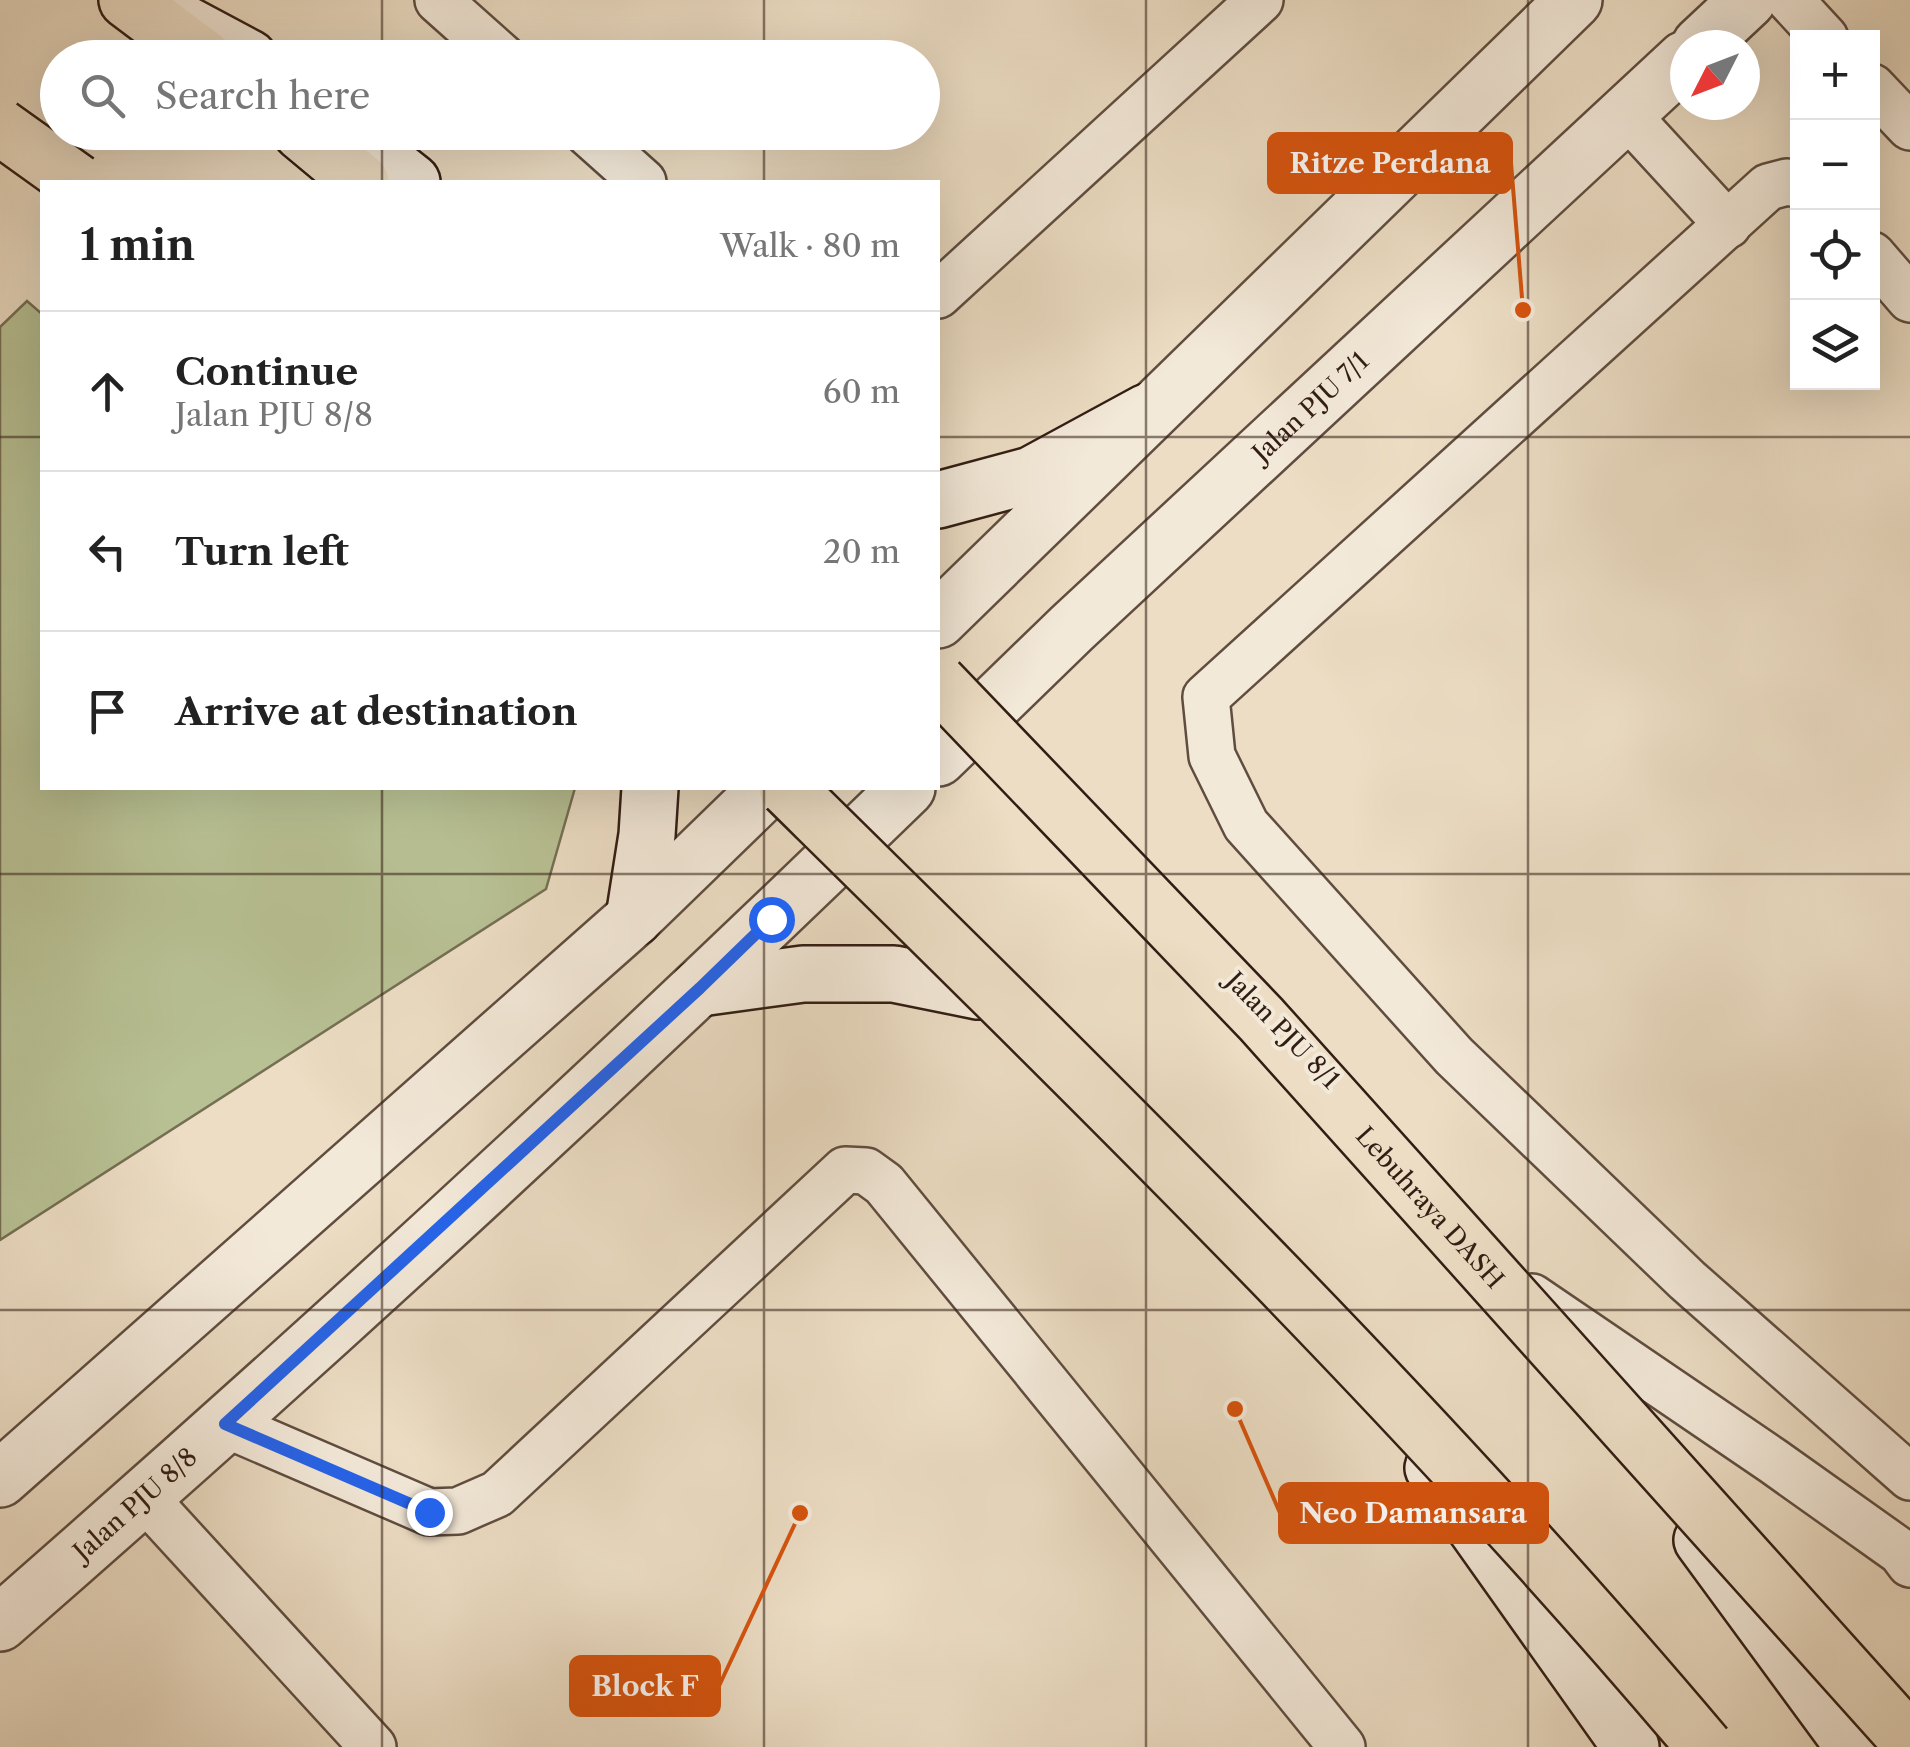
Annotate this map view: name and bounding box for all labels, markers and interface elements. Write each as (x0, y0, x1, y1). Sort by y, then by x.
north arrow (1670, 30, 1760, 120)
map controls (1790, 30, 1880, 390)
button: + (1790, 30, 1880, 120)
search box (40, 40, 940, 150)
icon: search (75, 68, 130, 123)
text: Search here (155, 72, 370, 119)
button: − (1790, 120, 1880, 210)
callout: Ritze Perdana (1269, 134, 1511, 192)
text: Ritze Perdana (1289, 146, 1491, 180)
button: locate (1790, 210, 1880, 300)
text: 1 min (80, 219, 195, 271)
text: Walk · 80 m (720, 226, 900, 265)
button: layers (1790, 300, 1880, 390)
street label: Jalan PJU 7/1 (1243, 345, 1376, 471)
text: Continue (175, 348, 358, 395)
icon: ahead (80, 364, 135, 419)
text: 60 m (823, 372, 900, 411)
text: Jalan PJU 8/8 (175, 395, 373, 434)
icon: left (80, 524, 135, 579)
text: Turn left (175, 528, 349, 575)
text: 20 m (823, 532, 900, 571)
icon: arrive (80, 684, 135, 739)
text: Arrive at destination (175, 688, 578, 735)
route start (749, 897, 795, 943)
street label: Jalan PJU 8/1 (1216, 963, 1346, 1096)
street label: Lebuhraya DASH (1349, 1120, 1510, 1295)
street label: Jalan PJU 8/8 (64, 1441, 204, 1570)
callout: Neo Damansara (1280, 1484, 1547, 1542)
route end (407, 1490, 453, 1536)
text: Neo Damansara (1299, 1496, 1528, 1530)
callout: Block F (571, 1657, 719, 1715)
text: Block F (591, 1669, 699, 1703)

